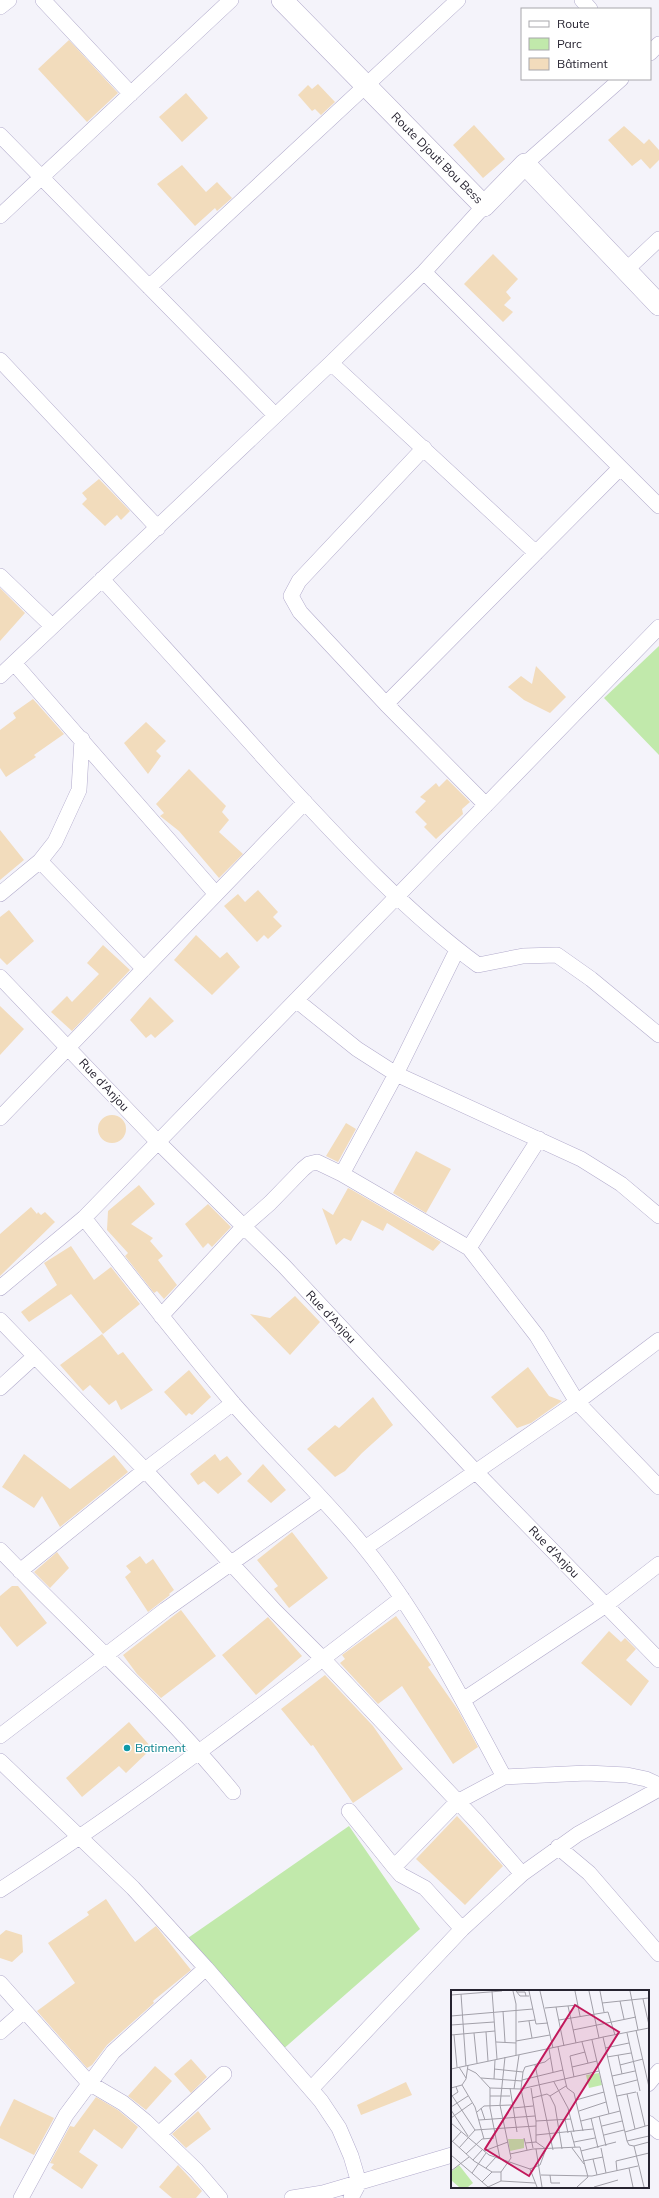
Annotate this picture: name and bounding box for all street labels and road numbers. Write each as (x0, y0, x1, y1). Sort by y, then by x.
street label: Route Djouti Bou Bess (388, 109, 486, 207)
street label: Rue d’Anjou (76, 1055, 133, 1114)
street label: Rue d’Anjou (303, 1287, 360, 1346)
street label: Rue d’Anjou (526, 1522, 583, 1581)

